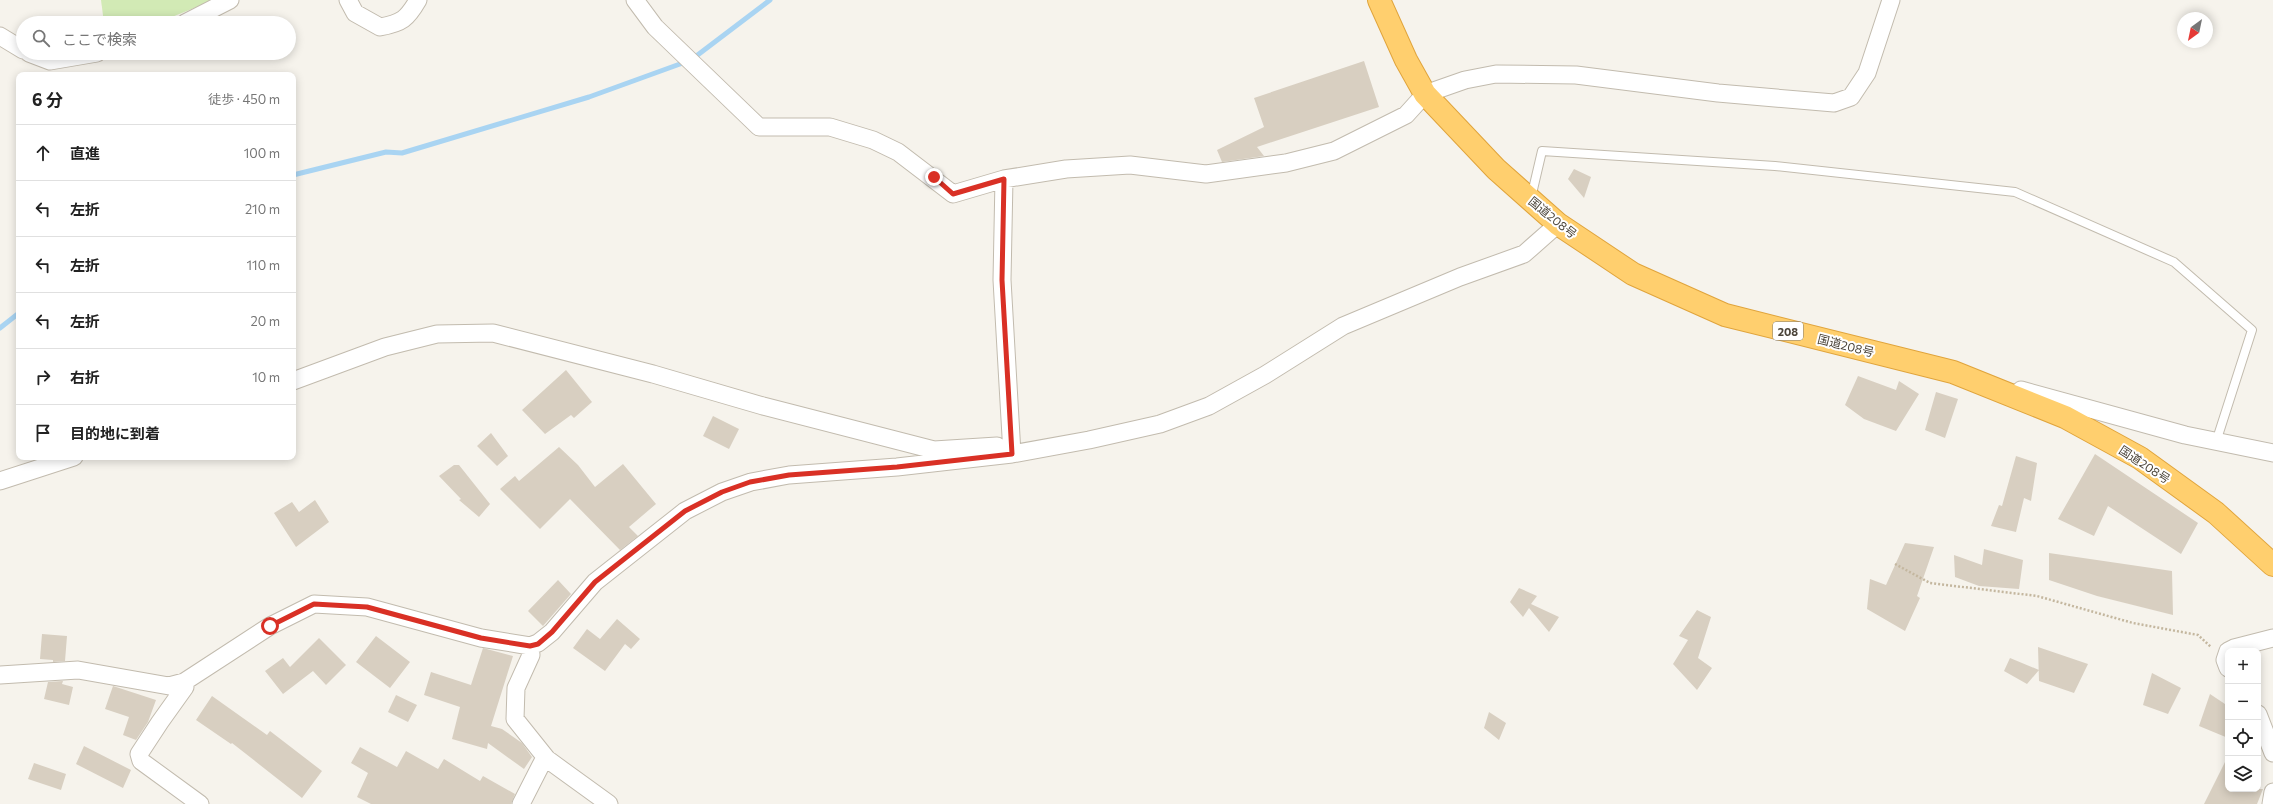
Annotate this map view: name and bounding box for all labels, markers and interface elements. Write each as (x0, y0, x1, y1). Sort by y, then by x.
north arrow (2177, 12, 2213, 48)
search box (16, 16, 296, 60)
icon: search (30, 27, 52, 49)
text: ここで検索 (62, 30, 137, 48)
text: 6 分 (32, 89, 63, 110)
text: 徒歩 · 450 m (208, 91, 280, 107)
icon: ahead (32, 142, 54, 164)
text: 直進 (70, 144, 100, 162)
text: 100 m (244, 145, 280, 161)
route end (925, 168, 943, 186)
street label: 国道208号 (1526, 193, 1580, 241)
icon: left (32, 198, 54, 220)
text: 左折 (70, 200, 100, 218)
text: 210 m (245, 201, 280, 217)
icon: left (32, 254, 54, 276)
text: 左折 (70, 256, 100, 274)
text: 110 m (247, 257, 280, 273)
icon: left (32, 310, 54, 332)
text: 左折 (70, 312, 100, 330)
text: 20 m (251, 313, 280, 329)
road number: 208 (1773, 322, 1803, 340)
street label: 国道208号 (1816, 331, 1876, 359)
icon: right (32, 366, 54, 388)
text: 右折 (70, 368, 100, 386)
text: 10 m (252, 369, 280, 385)
icon: arrive (32, 422, 54, 444)
text: 目的地に到着 (70, 424, 160, 442)
street label: 国道208号 (2117, 442, 2173, 486)
route start (261, 617, 279, 635)
map controls (2225, 648, 2261, 792)
button: + (2225, 648, 2261, 684)
button: − (2225, 684, 2261, 720)
button: locate (2225, 720, 2261, 756)
button: layers (2225, 756, 2261, 792)

